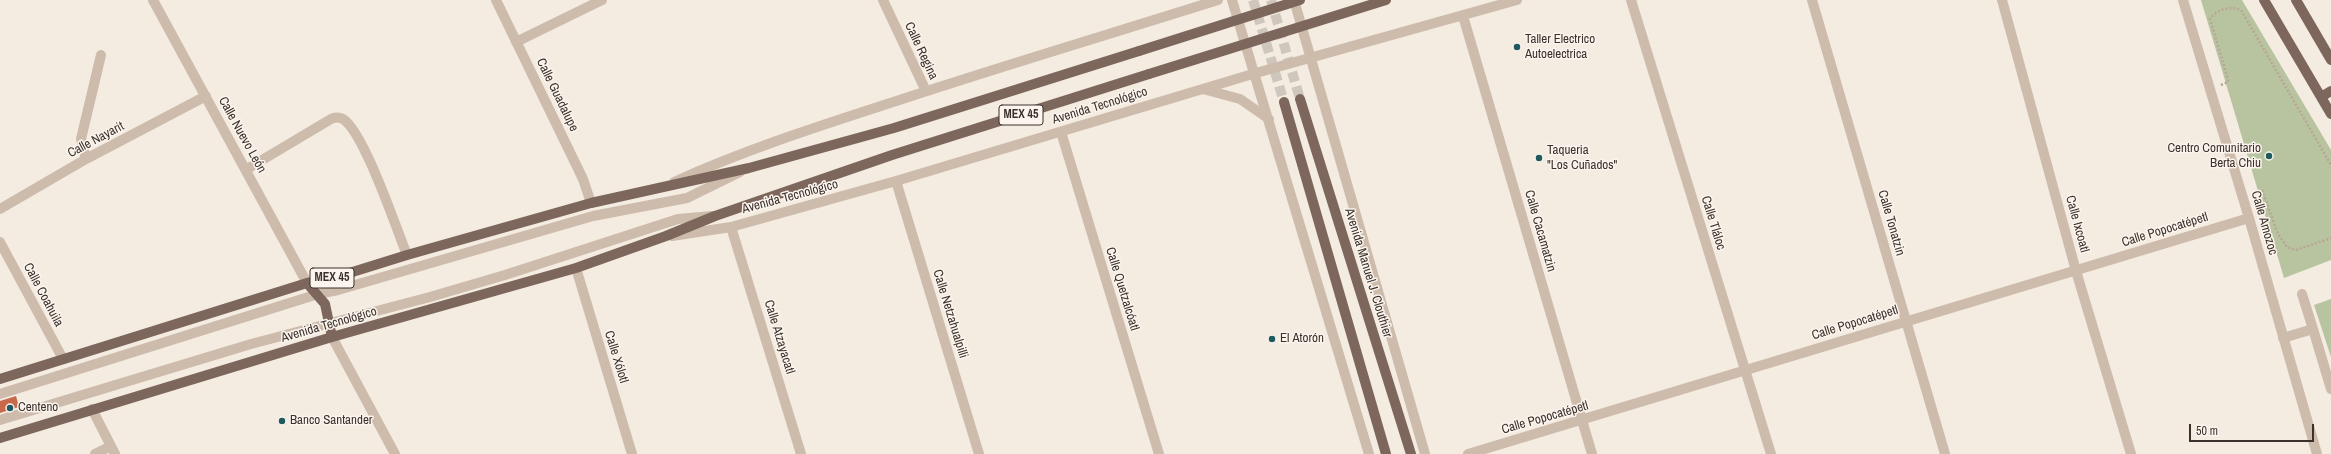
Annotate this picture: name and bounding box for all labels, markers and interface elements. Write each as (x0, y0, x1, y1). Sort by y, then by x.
street label: Calle Regina (901, 20, 941, 82)
place label: Taller Electrico Autoelectrica (1525, 32, 1595, 63)
marker: Taller Electrico Autoelectrica (1512, 42, 1522, 52)
street label: Calle Guadalupe (533, 56, 581, 134)
street label: Avenida Tecnológico (1050, 84, 1150, 128)
street label: Calle Nuevo León (215, 94, 269, 176)
road number: MEX 45 (999, 105, 1043, 125)
street label: Calle Nayarit (65, 119, 127, 161)
place label: Centro Comunitario Berta Chiu (2167, 141, 2261, 172)
place label: Taqueria "Los Cuñados" (1547, 143, 1617, 174)
marker: Centro Comunitario Berta Chiu (2264, 151, 2274, 161)
marker: Taqueria "Los Cuñados" (1534, 153, 1544, 163)
street label: Avenida Tecnológico (740, 177, 840, 217)
street label: Calle Cacamatzin (1521, 188, 1559, 274)
street label: Calle Tonatzin (1874, 188, 1908, 258)
street label: Calle Amozoc (2247, 189, 2281, 257)
street label: Calle Tláloc (1697, 194, 1729, 252)
street label: Calle Ixcoatl (2062, 194, 2092, 254)
street label: Avenida Manuel J. Clouthier (1341, 206, 1395, 340)
street label: Calle Popocatépetl (2120, 209, 2210, 251)
street label: Calle Quetzalcóatl (1102, 245, 1142, 333)
street label: Calle Coahuila (20, 260, 66, 330)
road number: MEX 45 (310, 268, 354, 288)
street label: Calle Netzahualpilli (929, 268, 971, 360)
street label: Calle Atzayacatl (760, 298, 798, 376)
street label: Calle Popocatépetl (1810, 302, 1900, 344)
street label: Avenida Tecnológico (279, 304, 379, 346)
street label: Calle Xólotl (601, 329, 631, 385)
place label: El Atorón (1280, 331, 1324, 347)
marker: El Atorón (1267, 334, 1277, 344)
street label: Calle Popocatépetl (1500, 398, 1590, 438)
place label: Centeno (18, 400, 58, 416)
marker: Centeno (5, 403, 15, 413)
place label: Banco Santander (290, 413, 372, 429)
marker: Banco Santander (277, 416, 287, 426)
scale bar (2191, 416, 2316, 442)
text: 50 m (2196, 423, 2218, 439)

